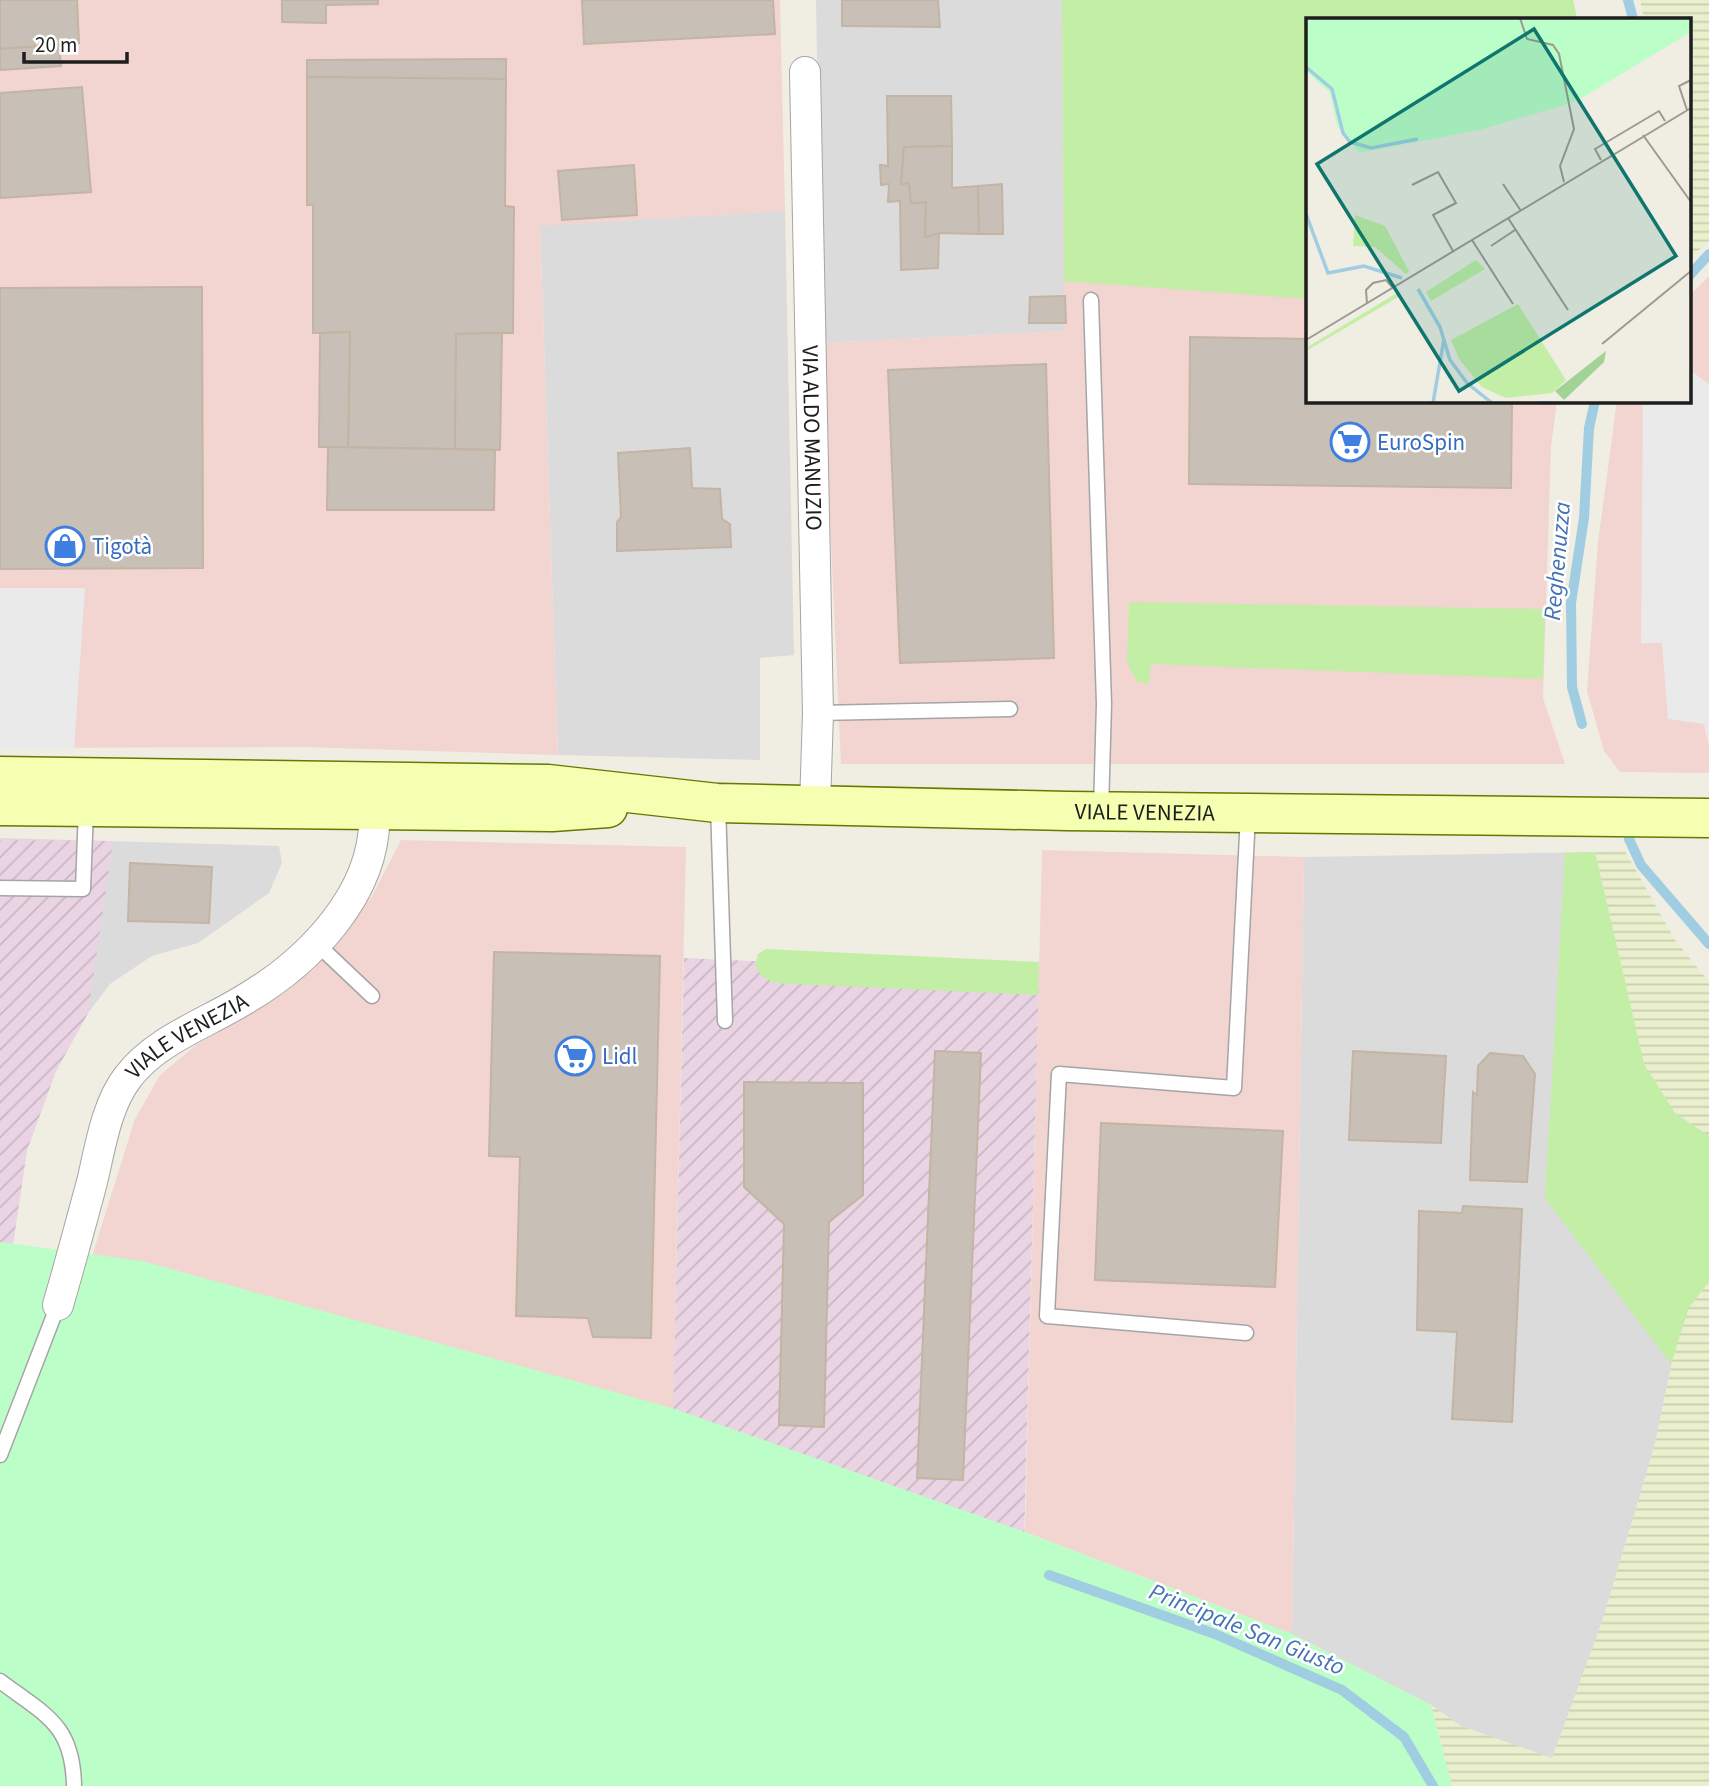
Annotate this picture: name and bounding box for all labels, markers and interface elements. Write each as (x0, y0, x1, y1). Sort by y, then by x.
inset map (1306, 18, 1692, 402)
scale bar (24, 21, 128, 65)
text: 20 m (35, 30, 77, 60)
street label: VIA ALDO MANUZIO (794, 345, 830, 531)
supermarket icon: EuroSpin (1329, 421, 1371, 463)
place label: EuroSpin (1377, 426, 1465, 459)
water label: Reghenuzza (1535, 500, 1580, 622)
shop icon: Tigotà (44, 525, 86, 567)
place label: Tigotà (92, 530, 152, 563)
street label: VIALE VENEZIA (1074, 795, 1216, 830)
street label: VIALE VENEZIA (117, 985, 255, 1086)
supermarket icon: Lidl (554, 1035, 596, 1077)
place label: Lidl (602, 1040, 637, 1073)
water label: Principale San Giusto (1144, 1574, 1350, 1685)

